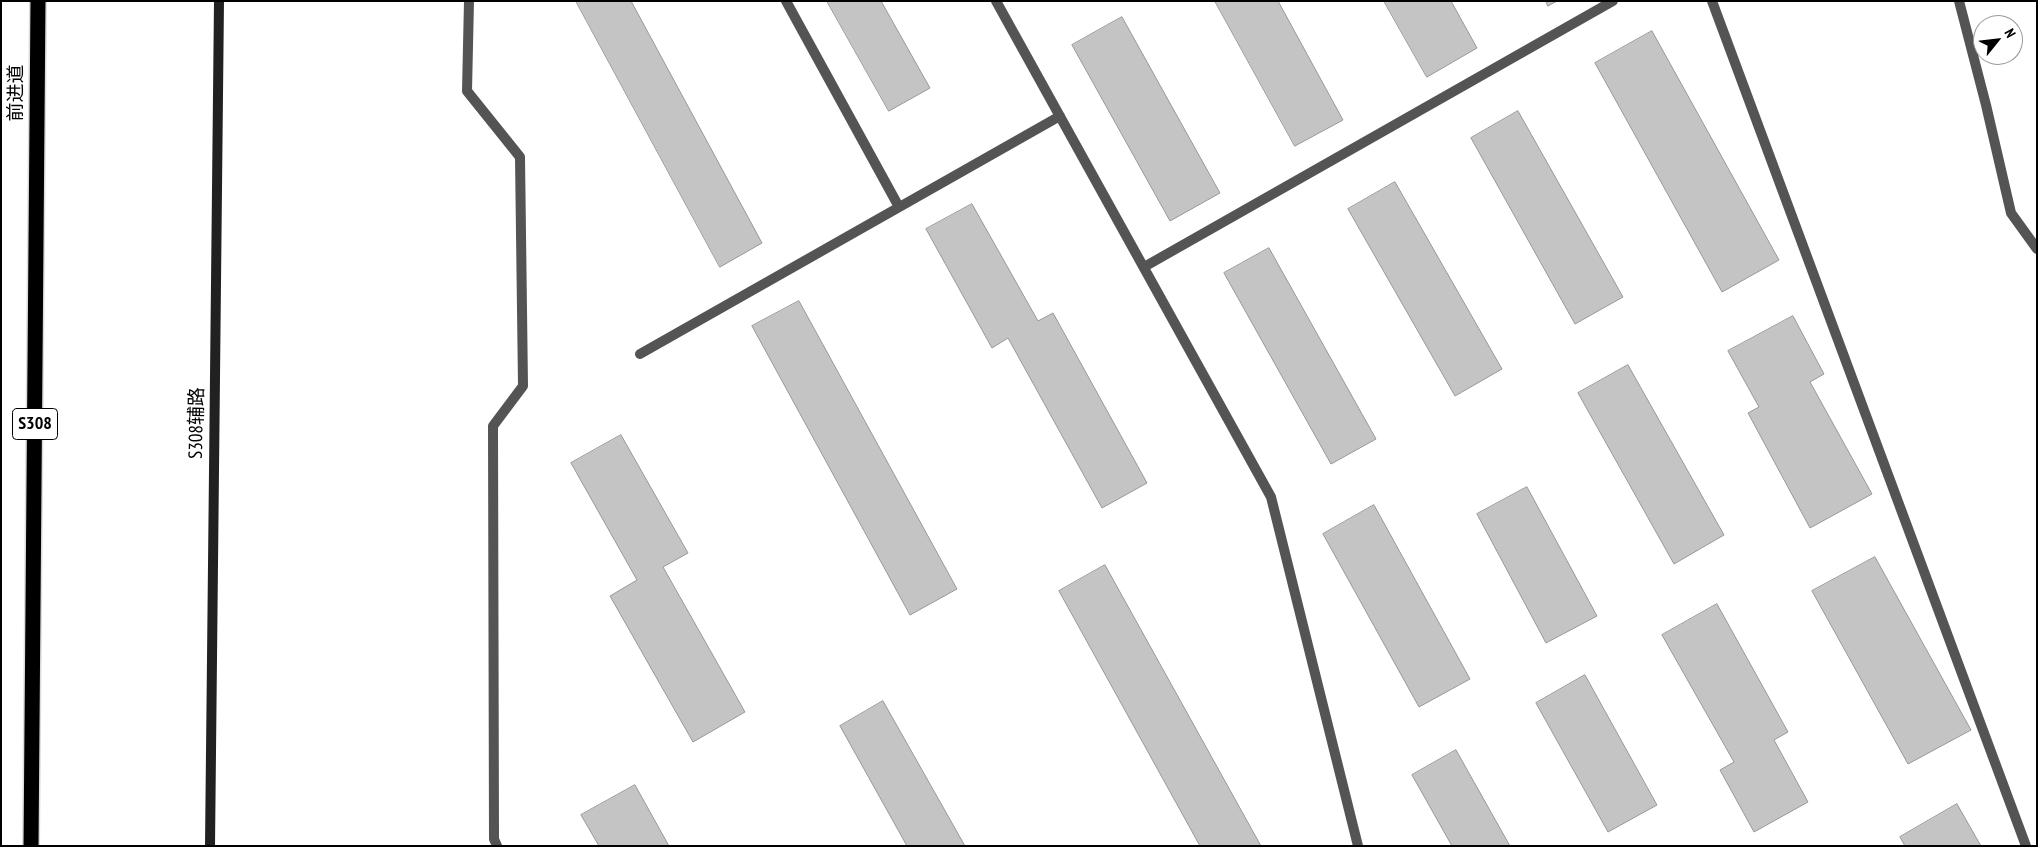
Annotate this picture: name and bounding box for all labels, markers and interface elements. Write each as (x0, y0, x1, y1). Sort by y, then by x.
north arrow (1973, 15, 2023, 65)
text: N (2001, 26, 2020, 41)
street label: 前进道 (6, 65, 28, 121)
street label: S308辅路 (185, 387, 209, 459)
road number: S308 (12, 408, 58, 439)

